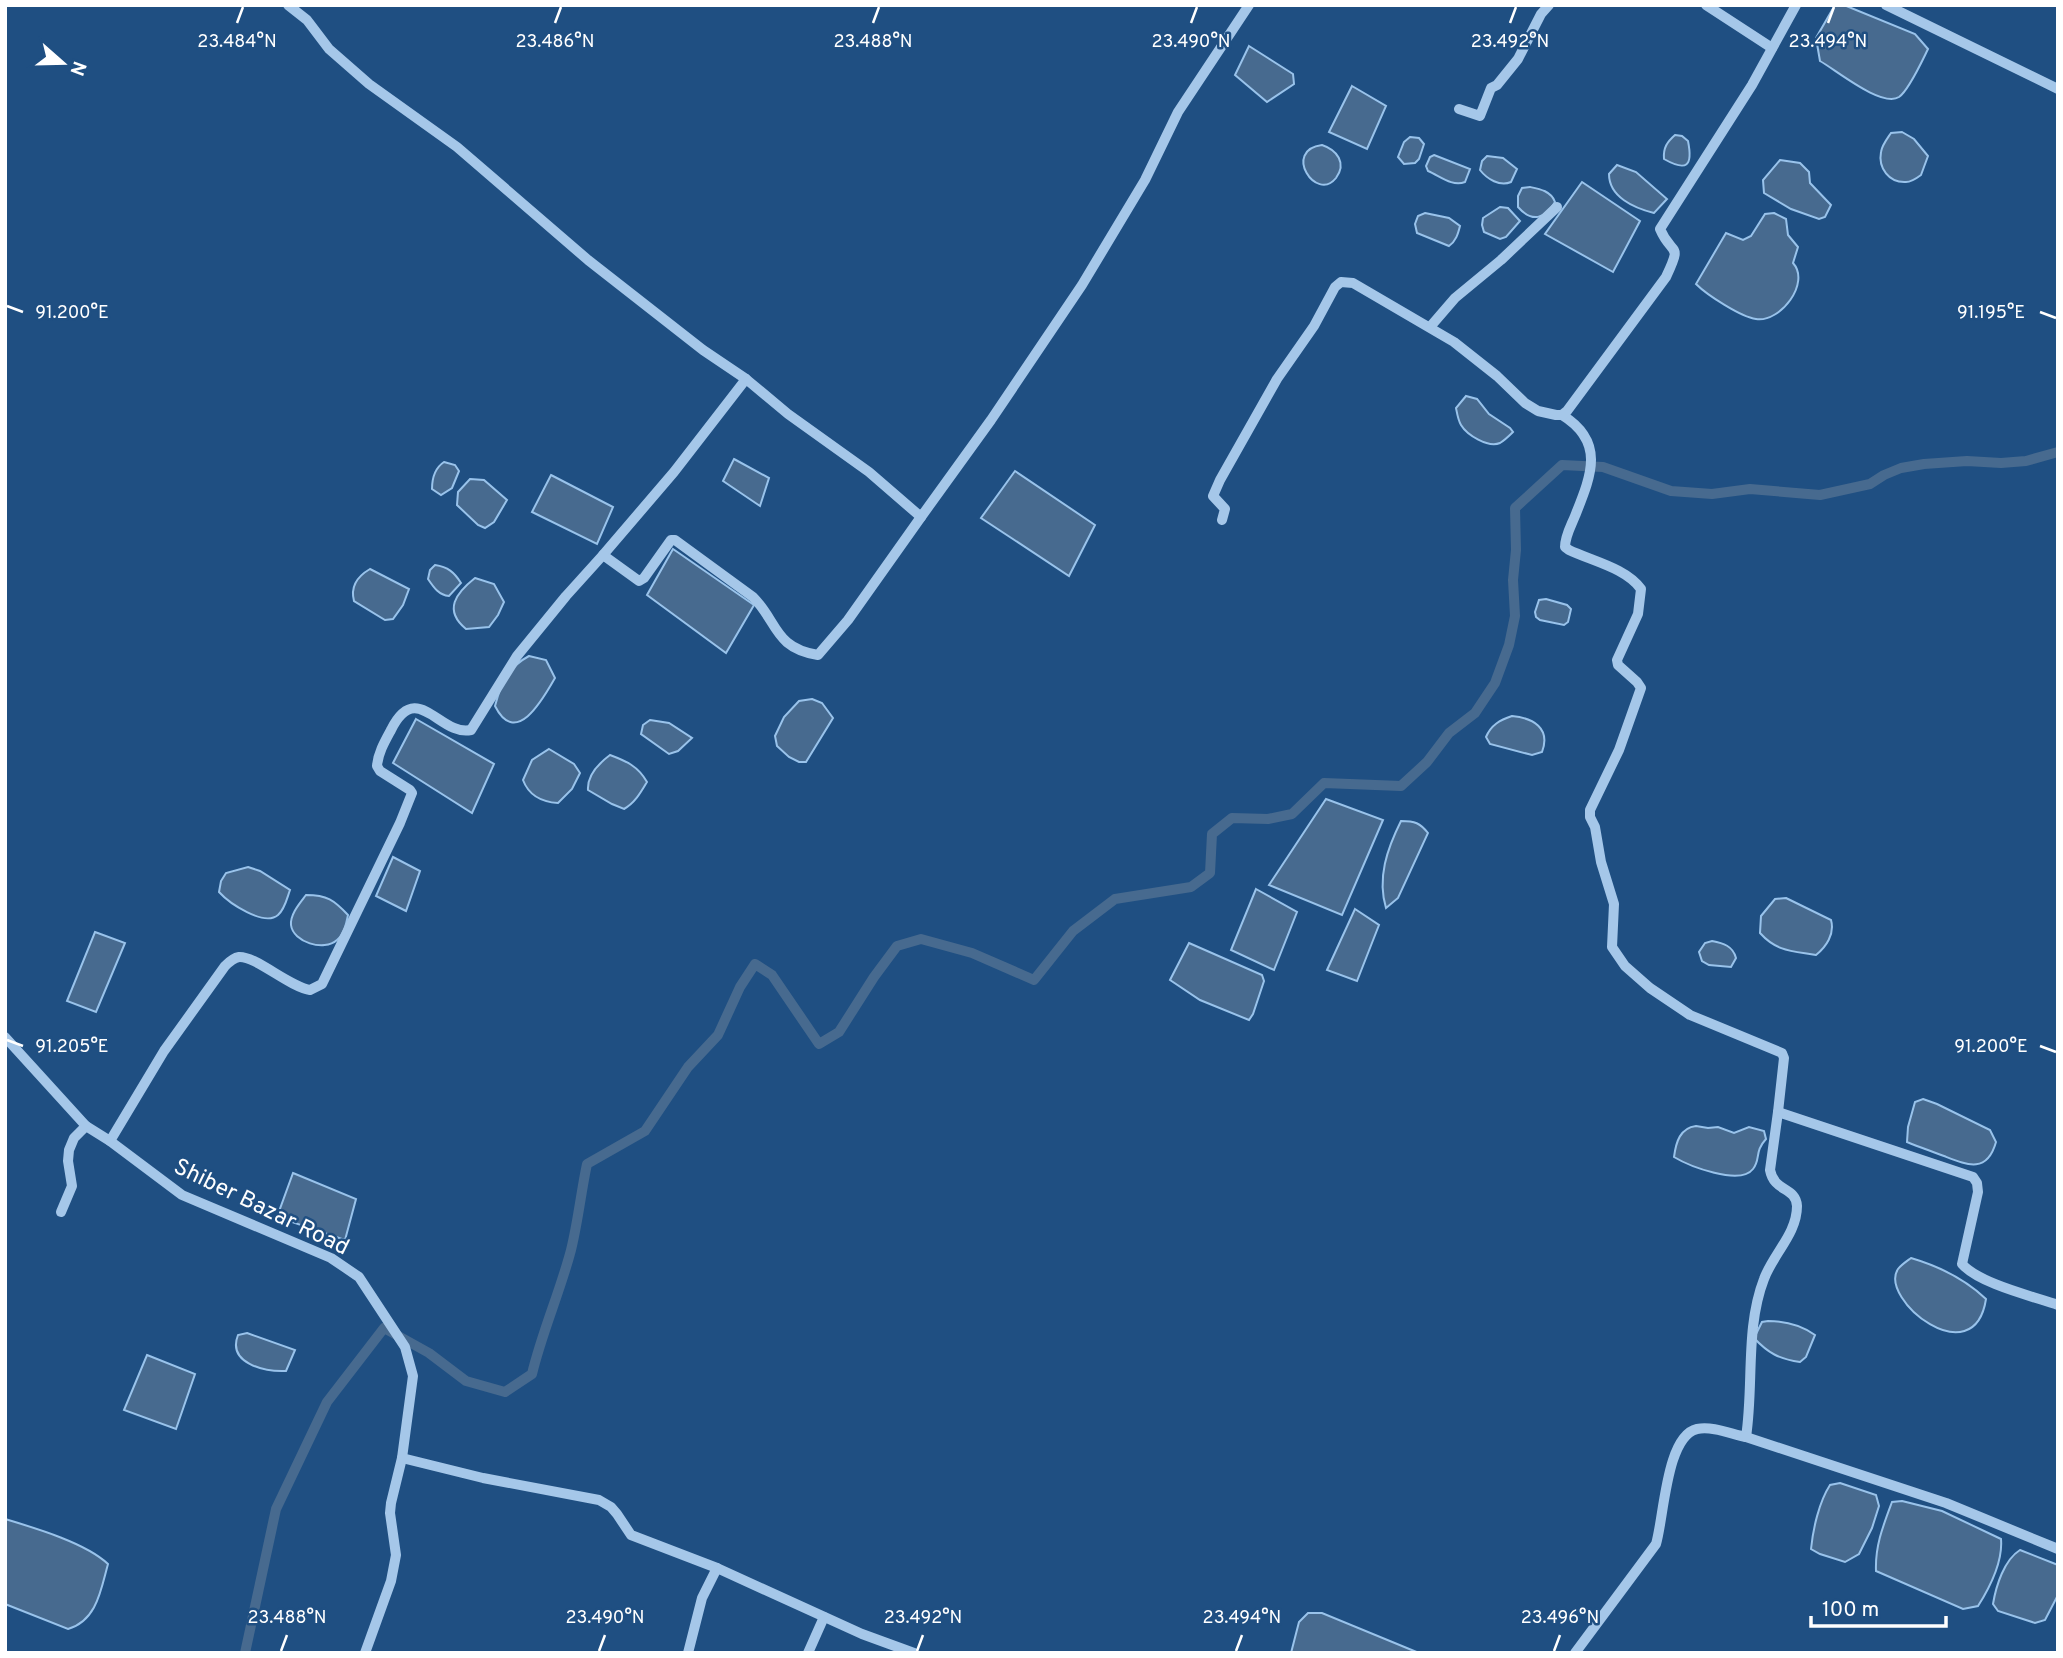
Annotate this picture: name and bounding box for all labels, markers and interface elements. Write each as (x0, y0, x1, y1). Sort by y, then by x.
north arrow (28, 28, 98, 98)
text: 23.484°N (197, 31, 277, 54)
text: 23.486°N (516, 31, 594, 54)
text: 23.488°N (833, 31, 913, 54)
text: 23.490°N (1152, 31, 1231, 54)
text: 23.492°N (1471, 31, 1549, 54)
text: 23.494°N (1789, 31, 1867, 54)
text: N (63, 58, 91, 79)
text: 91.200°E (35, 302, 109, 325)
text: 91.195°E (1957, 302, 2025, 325)
text: 91.205°E (35, 1036, 109, 1059)
text: 91.200°E (1954, 1036, 2028, 1059)
street label: Shiber Bazar Road (168, 1153, 353, 1263)
scale bar (1811, 1584, 1946, 1628)
text: 100 m (1822, 1597, 1879, 1624)
text: 23.488°N (247, 1607, 327, 1630)
text: 23.490°N (566, 1607, 645, 1630)
text: 23.492°N (884, 1607, 962, 1630)
text: 23.494°N (1203, 1607, 1281, 1630)
text: 23.496°N (1521, 1607, 1599, 1630)

